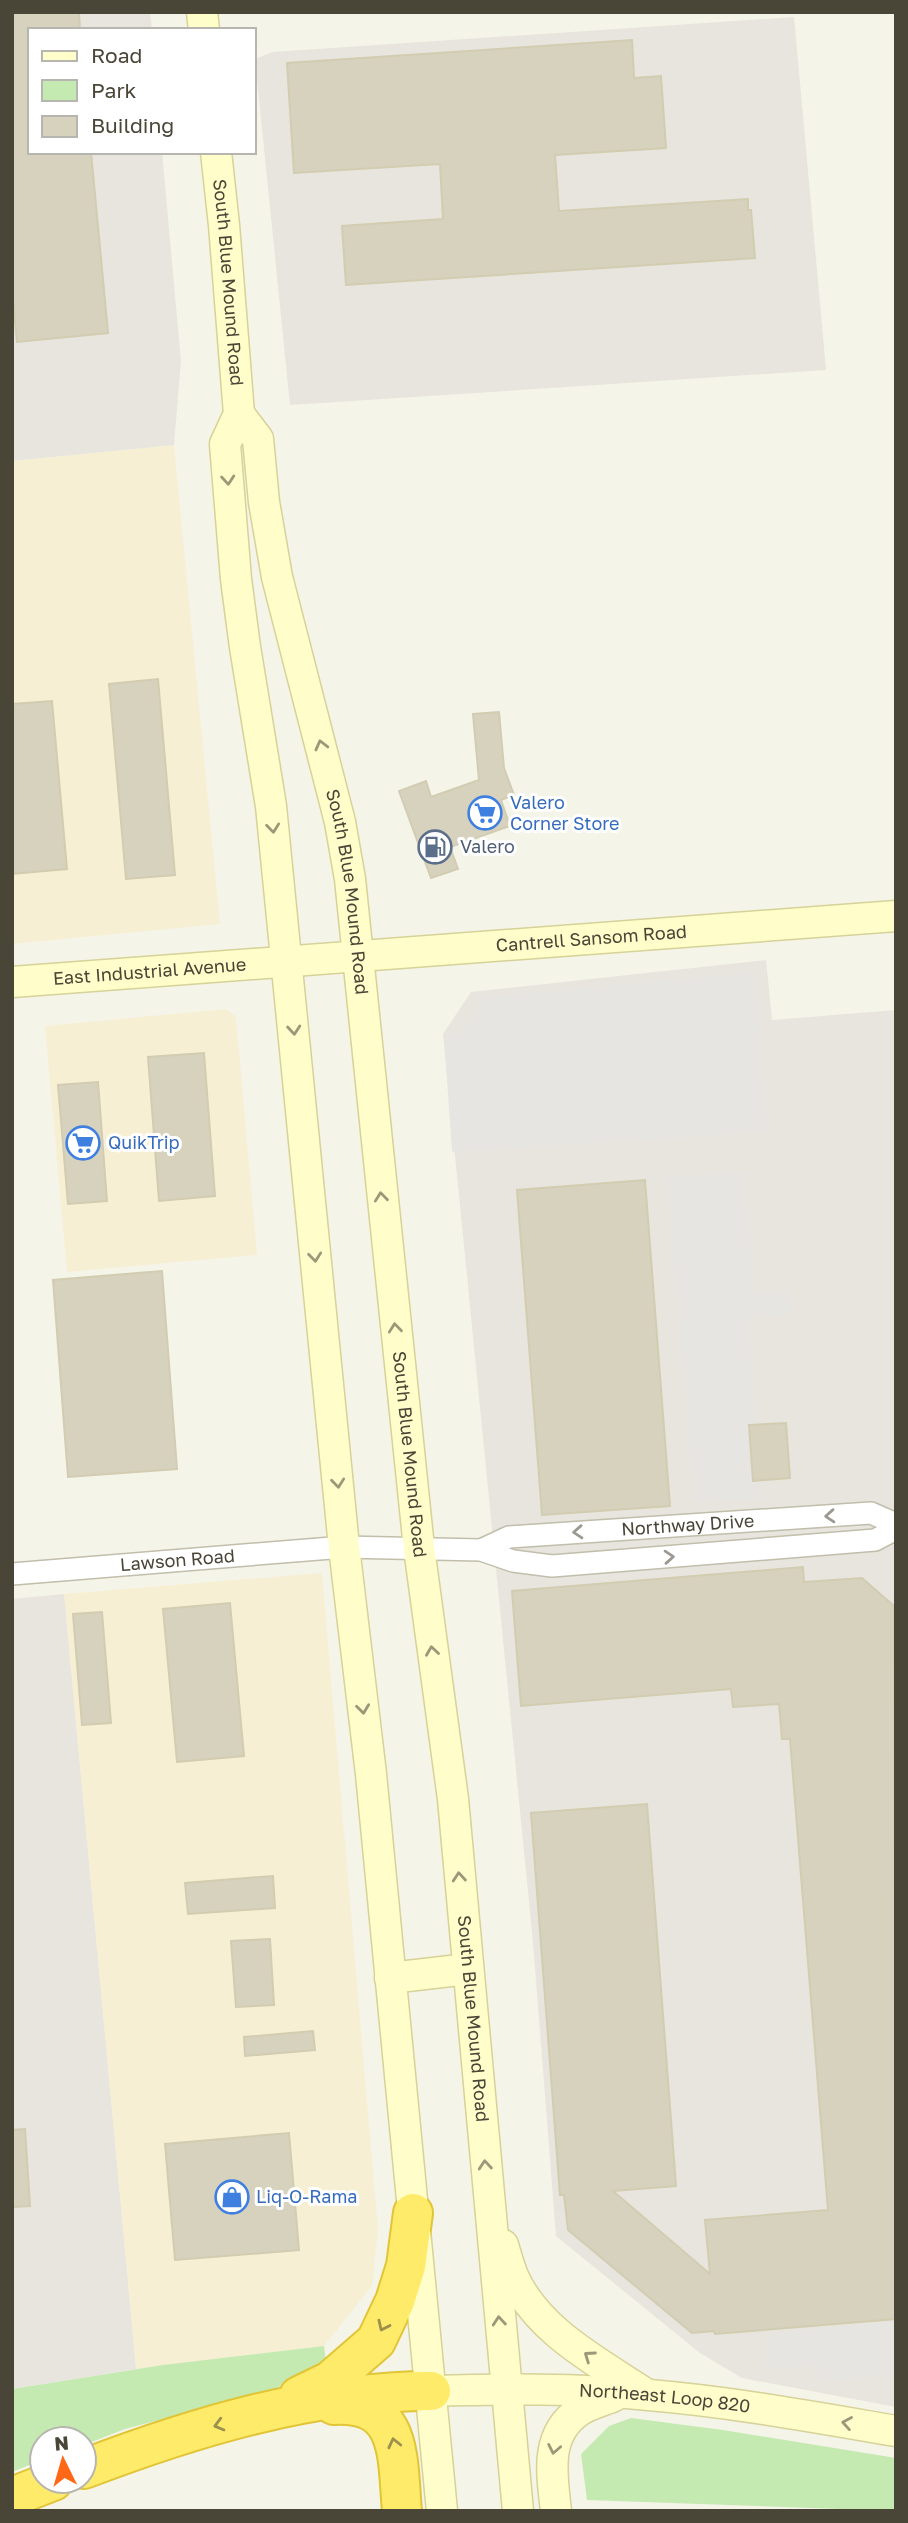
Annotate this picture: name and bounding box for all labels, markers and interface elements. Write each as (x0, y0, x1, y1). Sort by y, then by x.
legend (28, 28, 256, 154)
text: Road (91, 42, 142, 68)
text: Park (91, 77, 137, 103)
text: Building (91, 112, 174, 138)
street label: South Blue Mound Road (209, 178, 249, 387)
one-way arrow (220, 474, 235, 485)
one-way arrow (315, 739, 329, 751)
street label: South Blue Mound Road (322, 786, 374, 996)
place label: Valero Corner Store (510, 791, 620, 834)
supermarket icon: Valero Corner Store (466, 794, 504, 832)
one-way arrow (265, 823, 280, 834)
fuel station icon: Valero (416, 828, 454, 866)
place label: Valero (460, 835, 515, 857)
street label: Cantrell Sansom Road (495, 920, 688, 956)
street label: East Industrial Avenue (52, 953, 247, 989)
one-way arrow (286, 1025, 301, 1036)
supermarket icon: QuikTrip (64, 1124, 102, 1162)
place label: QuikTrip (108, 1131, 180, 1153)
one-way arrow (374, 1191, 389, 1202)
one-way arrow (307, 1252, 322, 1263)
one-way arrow (388, 1322, 403, 1333)
street label: South Blue Mound Road (389, 1350, 432, 1559)
one-way arrow (330, 1478, 345, 1489)
one-way arrow (824, 1508, 835, 1523)
street label: Northway Drive (620, 1509, 755, 1540)
one-way arrow (573, 1525, 584, 1540)
street label: Lawson Road (119, 1544, 236, 1575)
one-way arrow (664, 1550, 675, 1565)
one-way arrow (425, 1645, 440, 1657)
one-way arrow (356, 1703, 371, 1715)
one-way arrow (452, 1871, 467, 1882)
street label: South Blue Mound Road (454, 1914, 494, 2123)
one-way arrow (478, 2159, 493, 2170)
shop icon: Liq-O-Rama (213, 2178, 251, 2216)
place label: Liq-O-Rama (256, 2185, 357, 2207)
one-way arrow (492, 2315, 507, 2326)
one-way arrow (377, 2319, 391, 2331)
one-way arrow (584, 2352, 597, 2364)
street label: Northeast Loop 820 (579, 2378, 752, 2417)
one-way arrow (841, 2416, 853, 2431)
one-way arrow (213, 2417, 225, 2431)
north arrow (28, 2425, 98, 2495)
text: N (53, 2430, 70, 2455)
one-way arrow (388, 2437, 402, 2449)
one-way arrow (547, 2443, 562, 2455)

